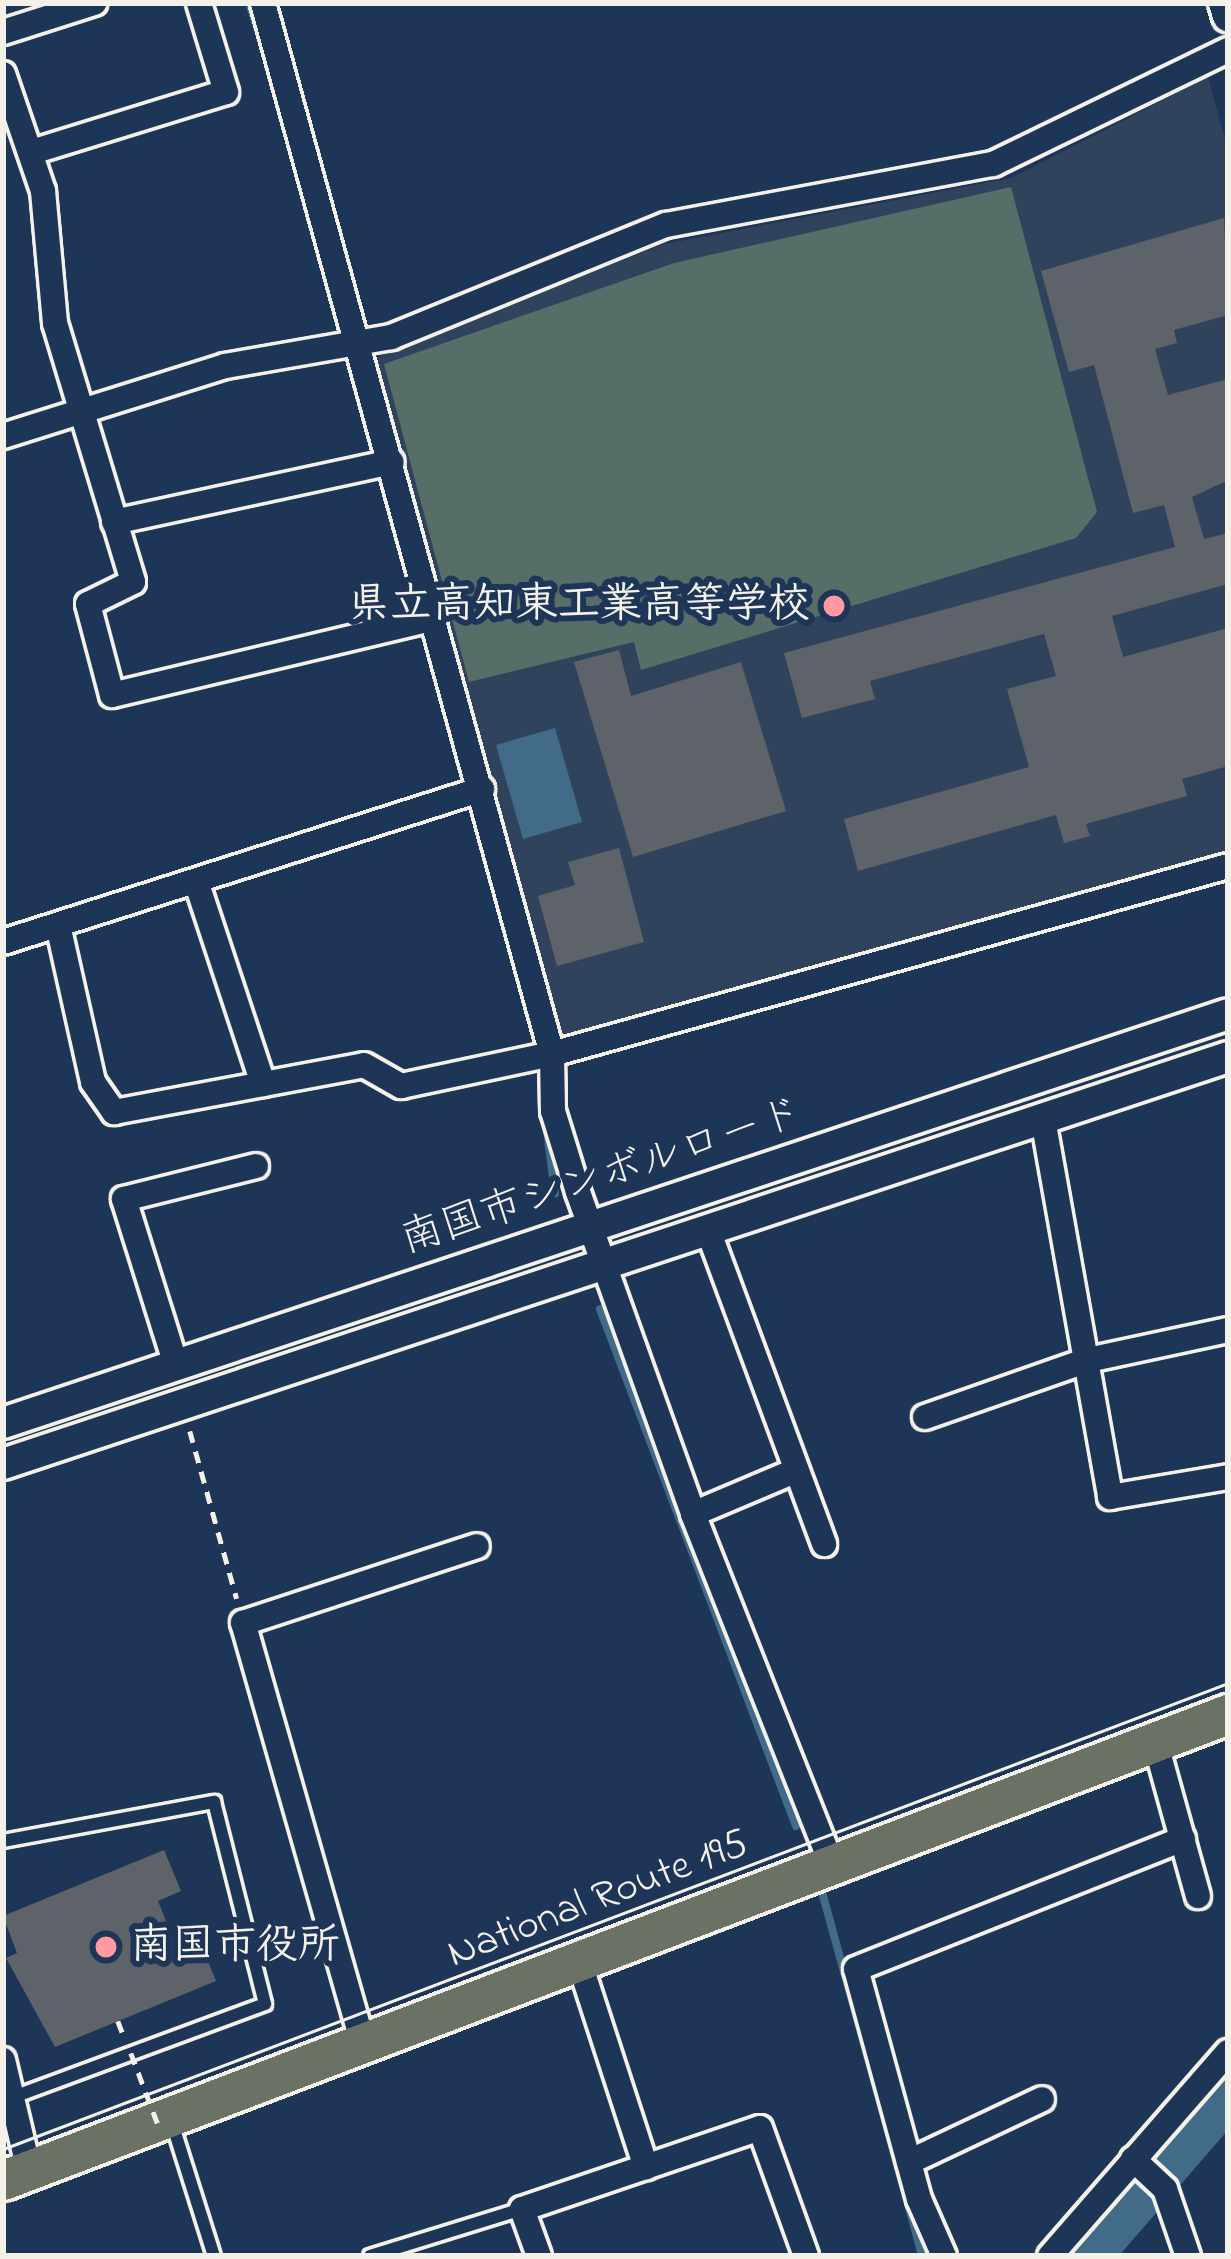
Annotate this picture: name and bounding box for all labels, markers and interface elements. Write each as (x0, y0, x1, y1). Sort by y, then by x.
place label: 県立高知東工業高等学校 (348, 581, 810, 631)
marker: 県立高知東工業高等学校 (821, 593, 847, 619)
street label: 南国市シンボルロード (394, 1089, 810, 1267)
street label: National Route 195 (441, 1820, 755, 1980)
place label: 南国市役所 (130, 1922, 340, 1972)
marker: 南国市役所 (93, 1934, 119, 1960)

